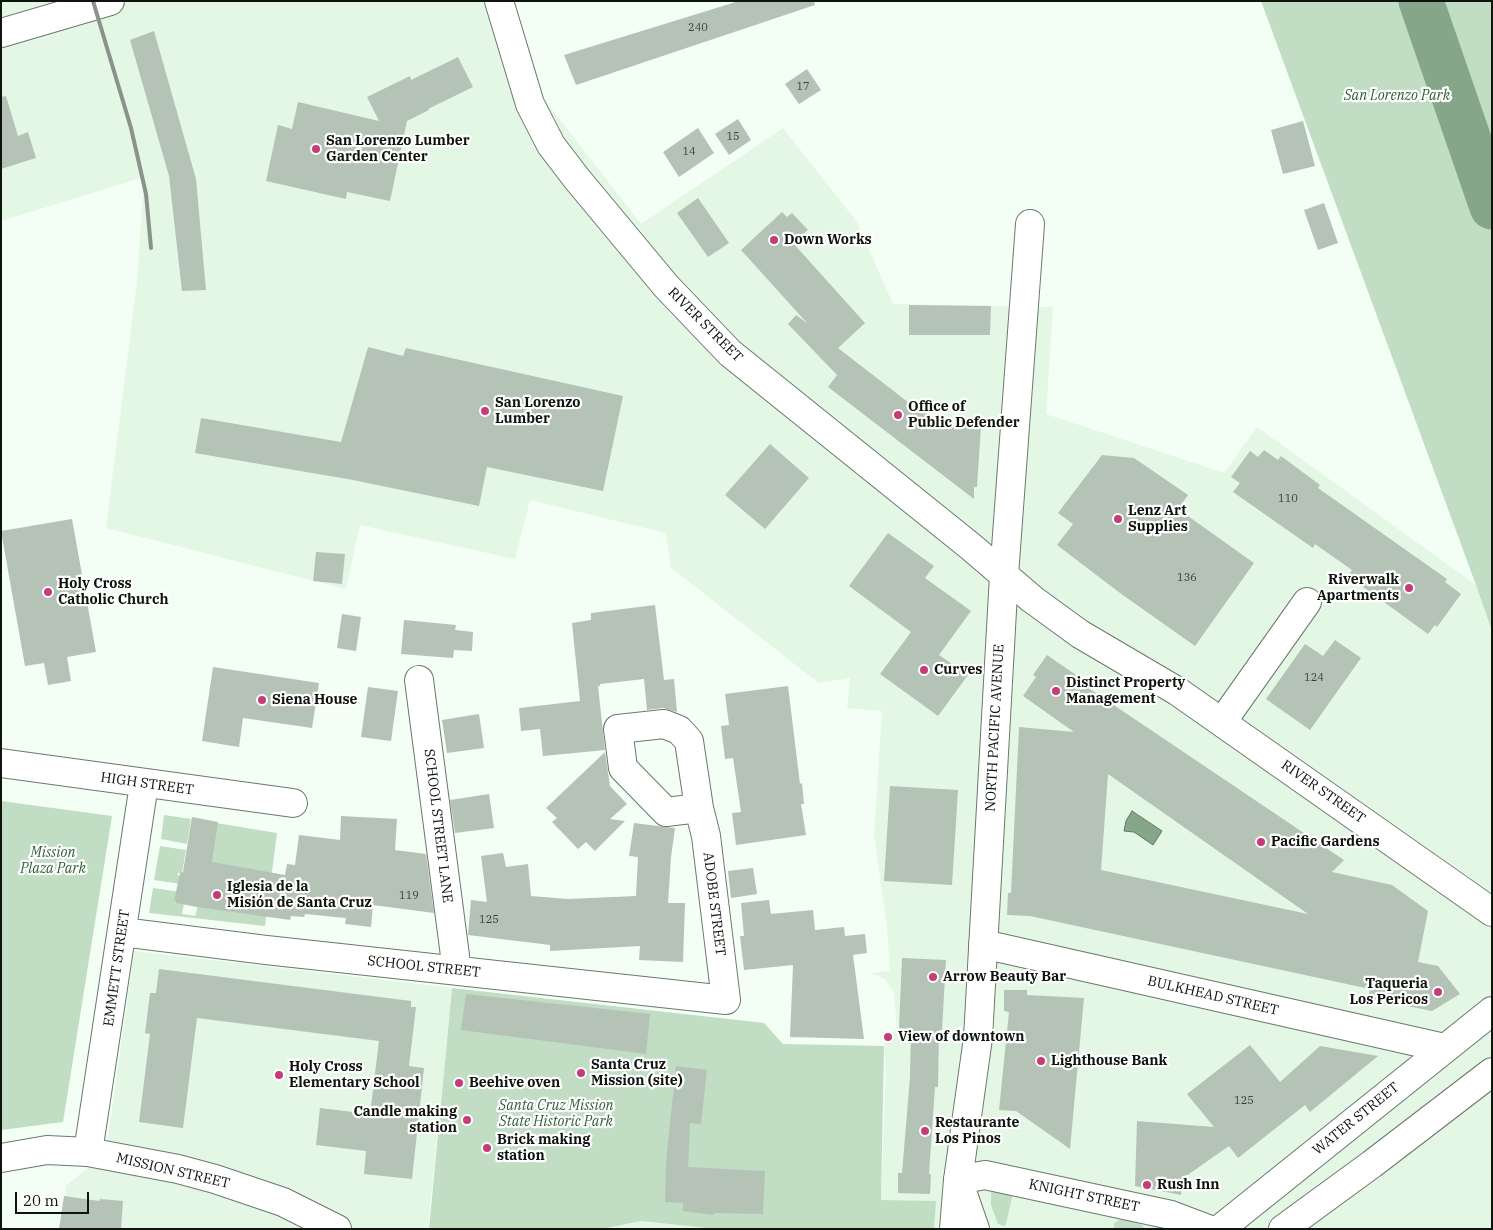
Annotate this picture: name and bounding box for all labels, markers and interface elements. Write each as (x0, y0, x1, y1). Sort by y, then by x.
house number: 240 (688, 21, 708, 35)
house number: 17 (796, 80, 810, 94)
park label: San Lorenzo Park (1344, 88, 1450, 104)
house number: 15 (726, 130, 740, 144)
place label: San Lorenzo Lumber Garden Center (326, 133, 470, 166)
marker: San Lorenzo Lumber Garden Center (310, 143, 322, 155)
house number: 14 (682, 145, 696, 159)
place label: Down Works (784, 232, 872, 248)
marker: Down Works (768, 234, 780, 246)
street label: RIVER STREET (664, 284, 746, 366)
place label: San Lorenzo Lumber (495, 395, 580, 428)
place label: Office of Public Defender (908, 399, 1020, 432)
marker: San Lorenzo Lumber (479, 405, 491, 417)
marker: Office of Public Defender (892, 409, 904, 421)
house number: 110 (1278, 492, 1298, 506)
place label: Lenz Art Supplies (1128, 503, 1188, 536)
marker: Lenz Art Supplies (1112, 513, 1124, 525)
house number: 136 (1177, 571, 1197, 585)
place label: Riverwalk Apartments (1317, 572, 1399, 604)
place label: Holy Cross Catholic Church (58, 576, 169, 608)
marker: Riverwalk Apartments (1403, 582, 1415, 594)
marker: Holy Cross Catholic Church (42, 586, 54, 598)
street label: NORTH PACIFIC AVENUE (982, 644, 1008, 812)
place label: Curves (934, 662, 982, 678)
marker: Curves (918, 664, 930, 676)
house number: 124 (1304, 671, 1324, 685)
place label: Distinct Property Management (1066, 675, 1185, 708)
marker: Distinct Property Management (1050, 685, 1062, 697)
place label: Siena House (272, 692, 358, 708)
marker: Siena House (256, 694, 268, 706)
street label: SCHOOL STREET LANE (420, 748, 456, 904)
street label: RIVER STREET (1278, 757, 1368, 827)
street label: HIGH STREET (99, 769, 195, 799)
place label: Pacific Gardens (1271, 834, 1380, 850)
marker: Pacific Gardens (1255, 836, 1267, 848)
park label: Mission Plaza Park (20, 845, 86, 878)
street label: ADOBE STREET (699, 851, 729, 957)
place label: Iglesia de la Misión de Santa Cruz (227, 879, 372, 912)
marker: Iglesia de la Misión de Santa Cruz (211, 889, 223, 901)
house number: 119 (399, 889, 419, 903)
street label: EMMETT STREET (100, 908, 134, 1028)
house number: 125 (479, 913, 499, 927)
street label: SCHOOL STREET (367, 953, 481, 981)
place label: Arrow Beauty Bar (943, 969, 1066, 985)
marker: Arrow Beauty Bar (927, 971, 939, 983)
street label: BULKHEAD STREET (1146, 973, 1280, 1019)
place label: Taqueria Los Pericos (1349, 976, 1428, 1009)
marker: Taqueria Los Pericos (1432, 986, 1444, 998)
place label: View of downtown (898, 1029, 1025, 1045)
marker: View of downtown (882, 1031, 894, 1043)
place label: Lighthouse Bank (1051, 1053, 1167, 1069)
marker: Lighthouse Bank (1035, 1055, 1047, 1067)
place label: Santa Cruz Mission (site) (591, 1057, 683, 1090)
place label: Holy Cross Elementary School (289, 1059, 420, 1092)
marker: Santa Cruz Mission (site) (575, 1067, 587, 1079)
marker: Holy Cross Elementary School (273, 1069, 285, 1081)
place label: Beehive oven (469, 1075, 560, 1091)
marker: Beehive oven (453, 1077, 465, 1089)
street label: WATER STREET (1309, 1079, 1403, 1159)
house number: 125 (1234, 1094, 1254, 1108)
park label: Santa Cruz Mission State Historic Park (498, 1098, 614, 1130)
place label: Candle making station (354, 1104, 457, 1136)
marker: Candle making station (461, 1114, 473, 1126)
place label: Restaurante Los Pinos (935, 1115, 1019, 1148)
marker: Restaurante Los Pinos (919, 1125, 931, 1137)
place label: Brick making station (497, 1132, 590, 1164)
marker: Brick making station (481, 1142, 493, 1154)
street label: MISSION STREET (115, 1150, 231, 1192)
street label: KNIGHT STREET (1027, 1176, 1141, 1216)
place label: Rush Inn (1157, 1177, 1220, 1193)
marker: Rush Inn (1141, 1179, 1153, 1191)
scale bar (18, 1182, 91, 1214)
text: 20 m (23, 1191, 59, 1210)

